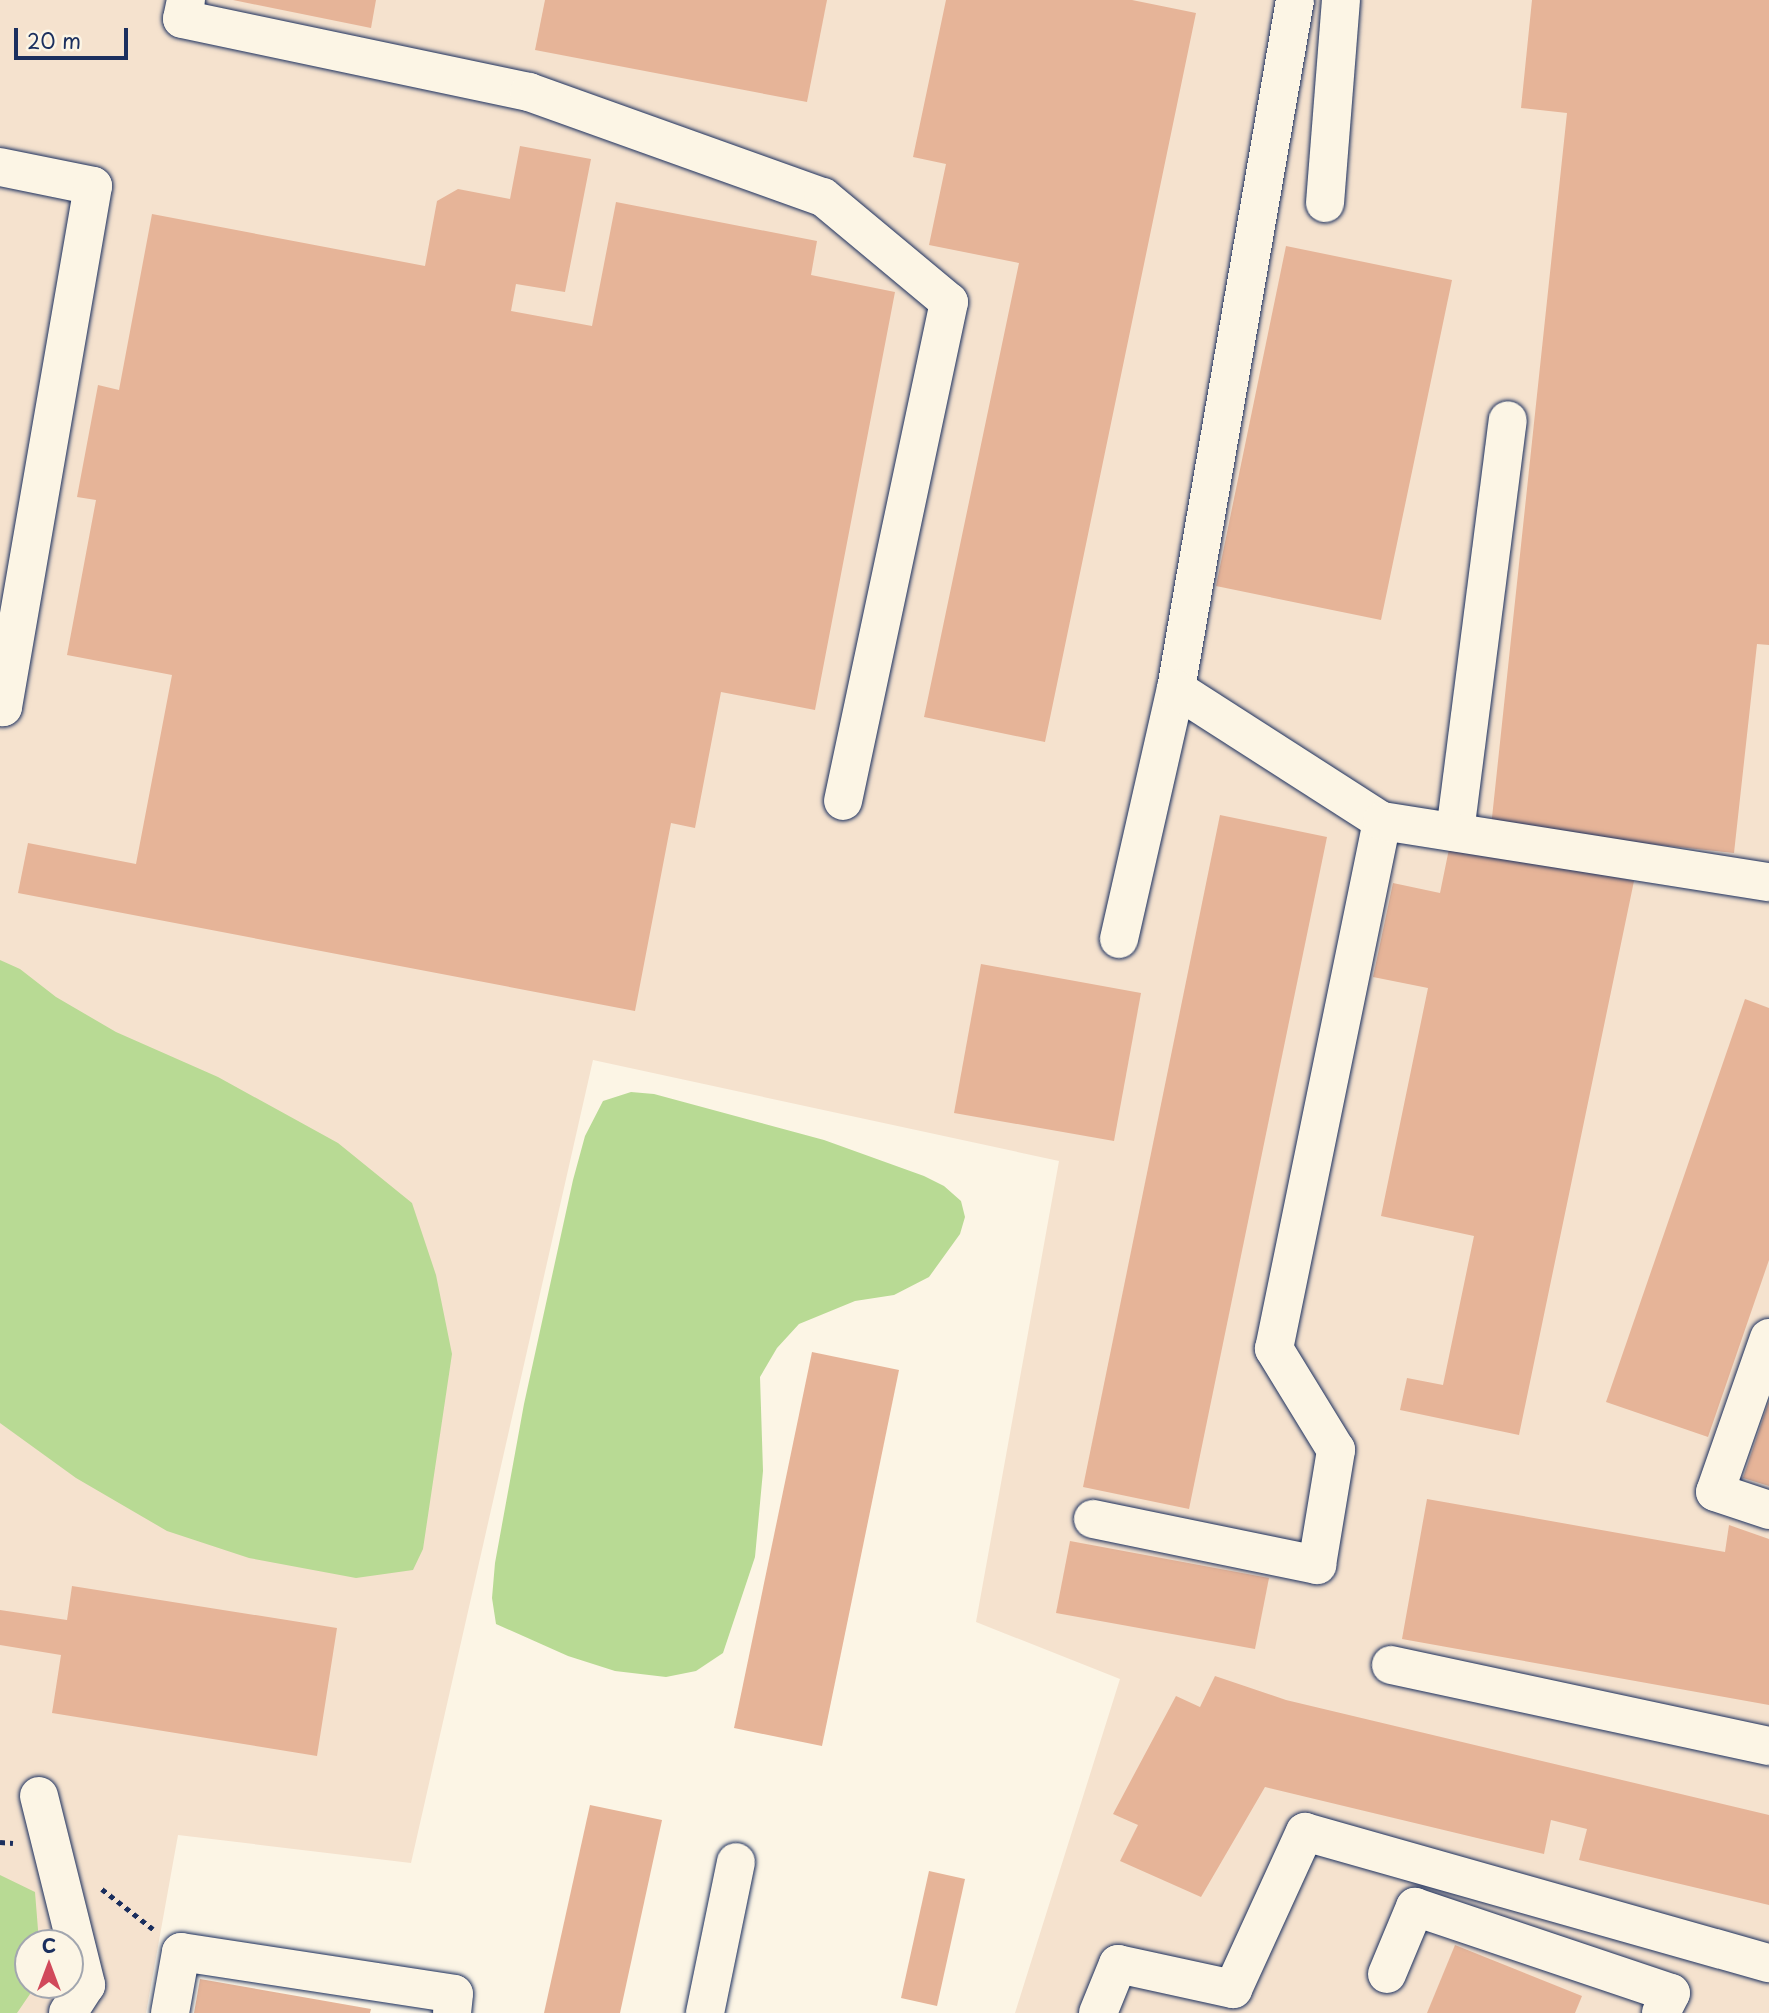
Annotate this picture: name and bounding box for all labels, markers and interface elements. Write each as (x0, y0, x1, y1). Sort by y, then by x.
scale bar (18, 14, 131, 58)
text: 20 m (27, 24, 81, 56)
north arrow (14, 1929, 84, 1999)
text: С (42, 1931, 56, 1959)

